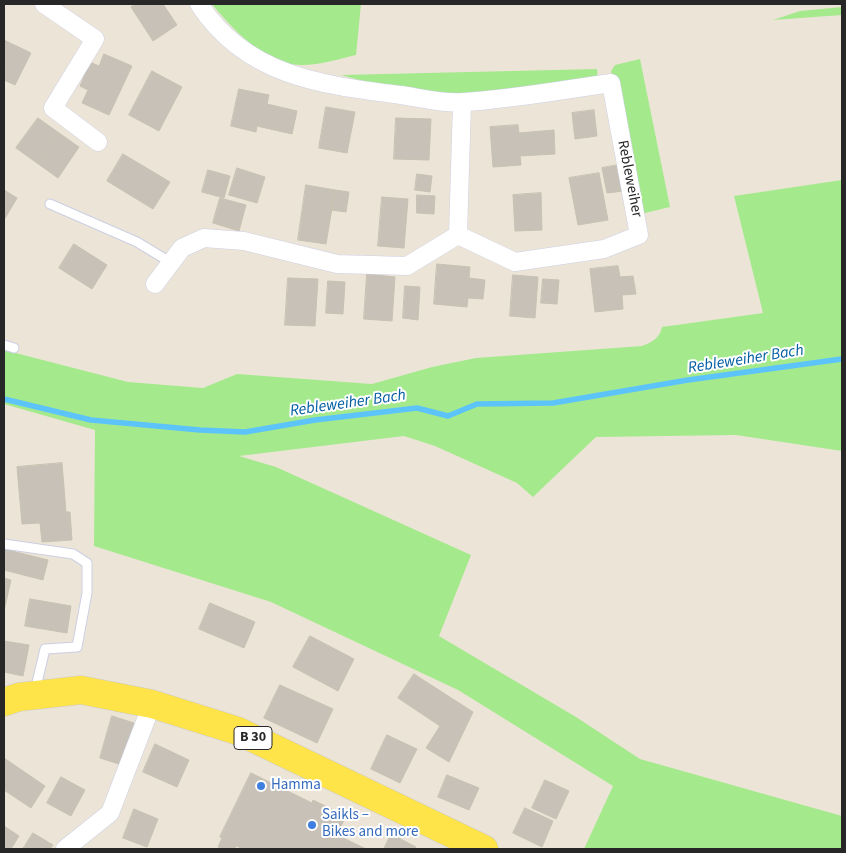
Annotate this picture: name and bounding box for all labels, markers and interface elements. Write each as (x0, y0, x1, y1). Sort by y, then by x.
street label: Rebleweiher (613, 139, 645, 219)
water label: Rebleweiher Bach (687, 341, 805, 379)
water label: Rebleweiher Bach (289, 386, 407, 422)
road number: B 30 (234, 726, 272, 750)
place label: Hamma (271, 777, 321, 795)
marker: Hamma (255, 780, 267, 792)
place label: Saikls – Bikes and more (322, 807, 419, 842)
marker: Saikls – Bikes and more (306, 819, 318, 831)

